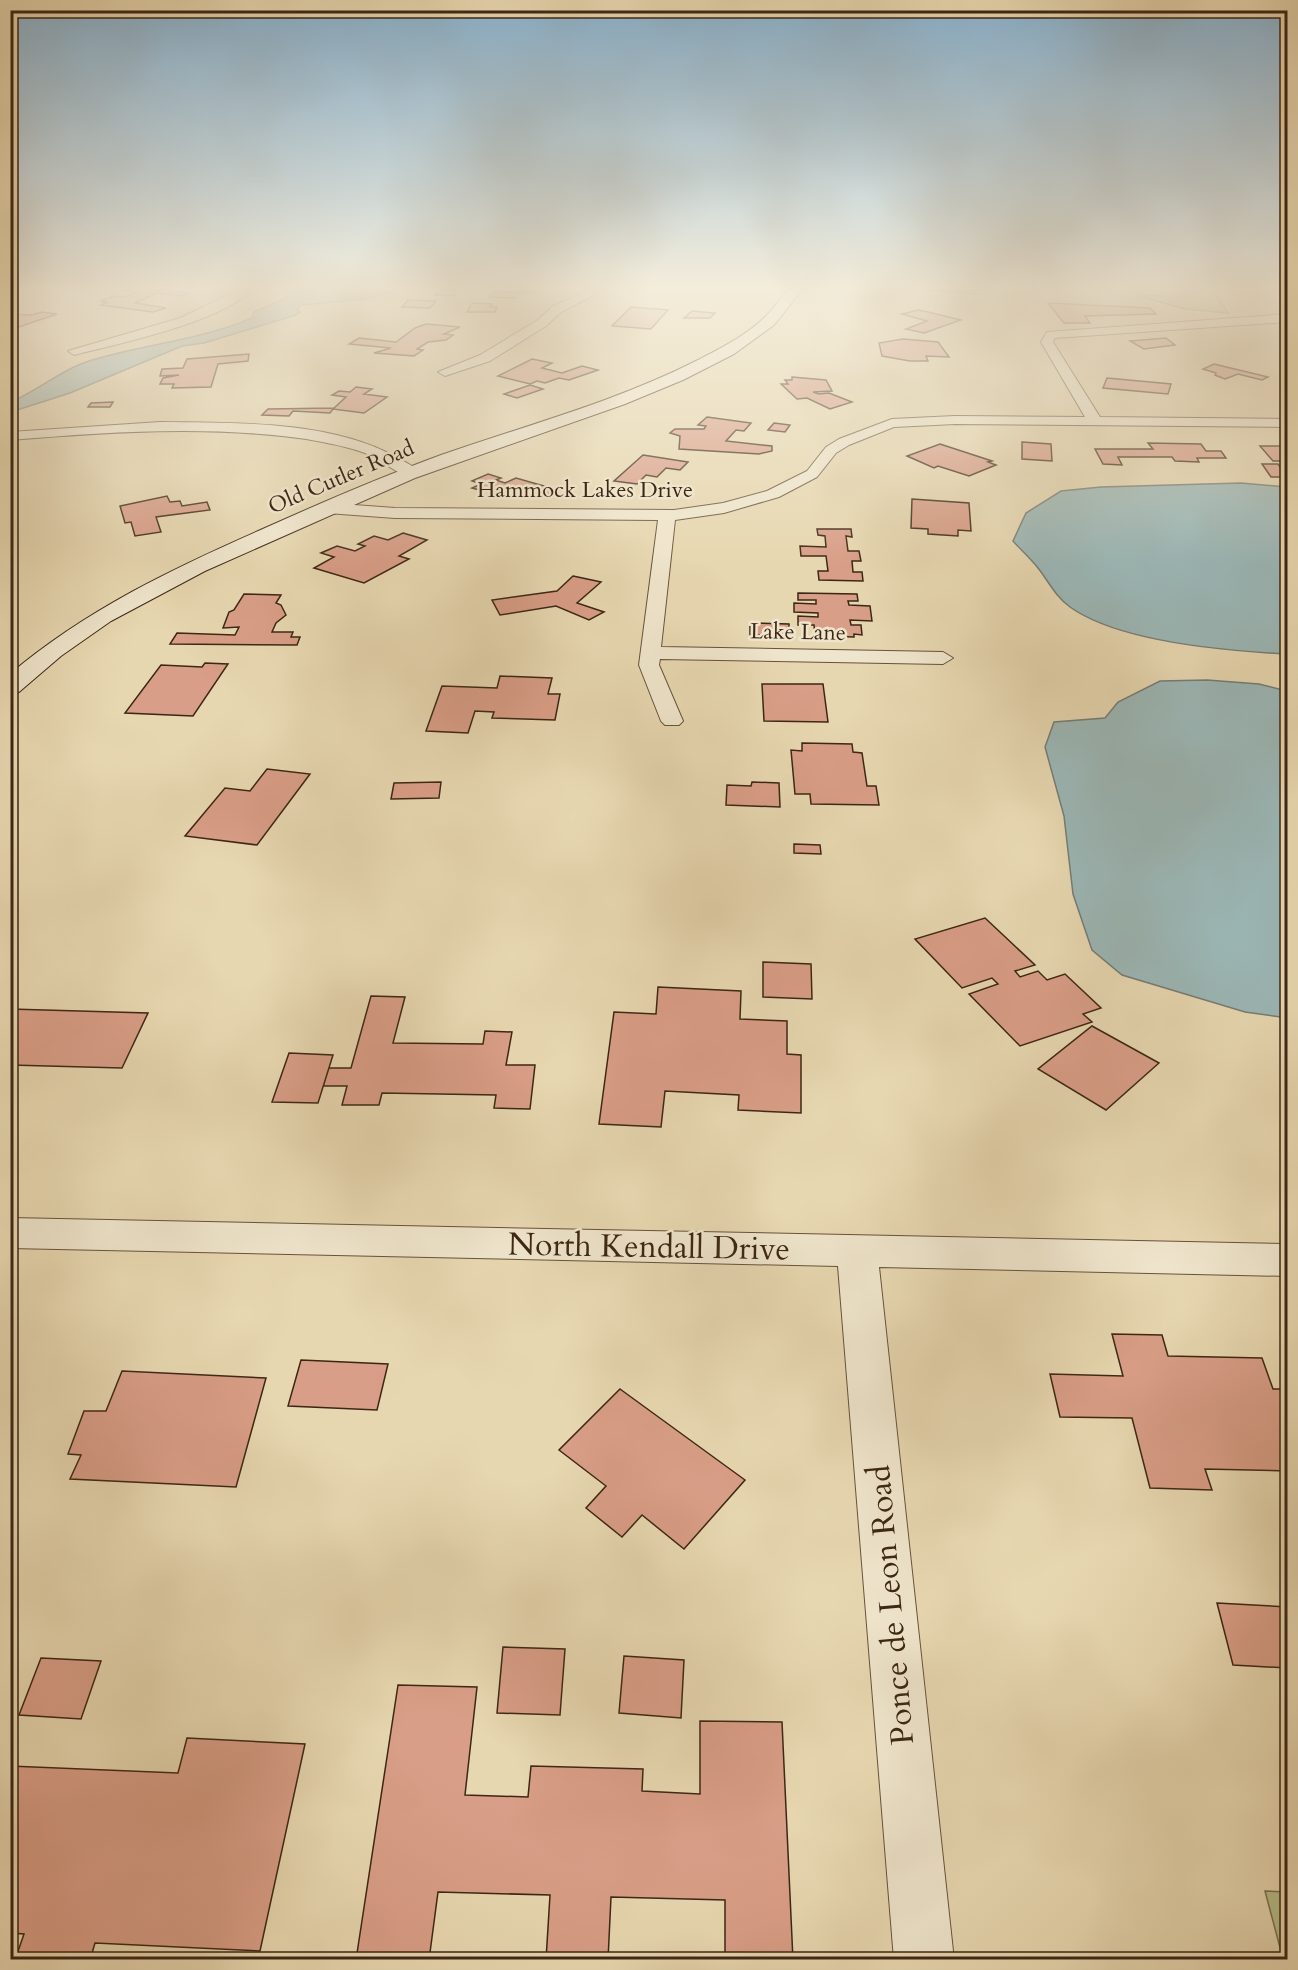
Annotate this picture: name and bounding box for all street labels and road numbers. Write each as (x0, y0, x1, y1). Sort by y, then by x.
street label: Old Cutler Road (263, 433, 419, 521)
street label: Hammock Lakes Drive (477, 475, 693, 505)
street label: Lake Lane (750, 616, 846, 648)
street label: North Kendall Drive (508, 1223, 790, 1271)
street label: Ponce de Leon Road (857, 1463, 925, 1747)

